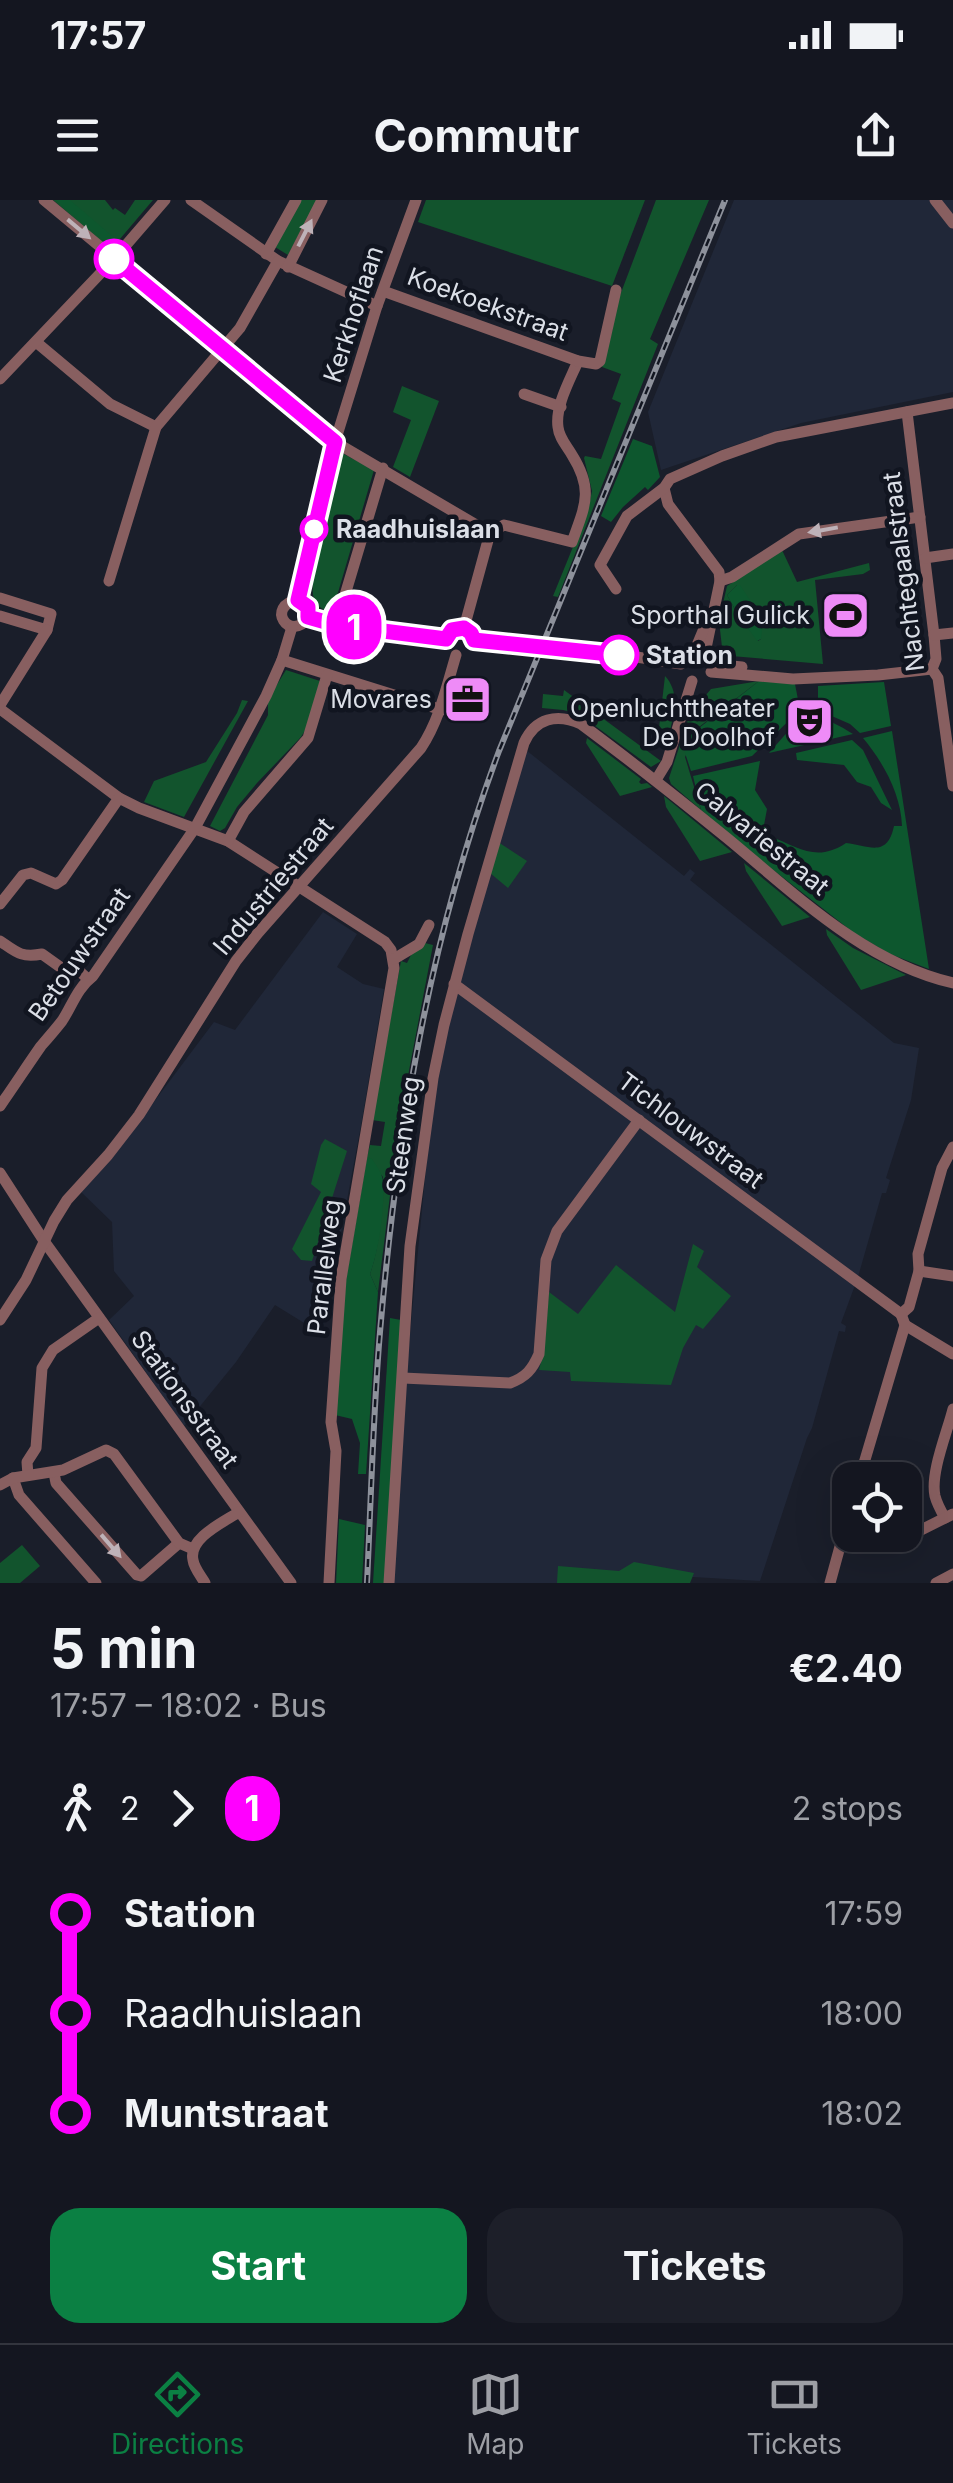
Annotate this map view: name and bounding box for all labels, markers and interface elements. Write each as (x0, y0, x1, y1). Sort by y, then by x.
text: 17:57 (50, 12, 146, 58)
icon: menu (50, 108, 105, 163)
text: Commutr (374, 108, 579, 163)
icon: share (848, 108, 903, 163)
one-way arrow (66, 218, 91, 240)
one-way arrow (296, 219, 313, 248)
unlabelled marker (95, 240, 133, 278)
street label: Kerkhoflaan (317, 242, 389, 386)
street label: Koekoekstraat (404, 261, 572, 347)
street label: Nachtegaalstraat (876, 470, 930, 674)
place label: Raadhuislaan (336, 514, 500, 544)
marker: Raadhuislaan (301, 516, 327, 542)
one-way arrow (807, 522, 838, 538)
sports icon: Sporthal Gulick (819, 589, 871, 641)
line badge: 1 (322, 594, 386, 660)
place label: Sporthal Gulick (630, 600, 810, 630)
text: 1 (346, 606, 362, 648)
marker: Station (600, 636, 638, 674)
place label: Station (646, 640, 733, 670)
office icon: Movares (441, 673, 493, 725)
place label: Movares (330, 684, 432, 714)
place label: Openluchttheater De Doolhof (570, 693, 775, 752)
theatre icon: Openluchttheater De Doolhof (784, 696, 836, 748)
street label: Calvariestraat (689, 775, 835, 901)
street label: Industriestraat (207, 811, 339, 961)
street label: Betouwstraat (22, 881, 136, 1027)
street label: Tichlouwstraat (612, 1065, 770, 1195)
street label: Steenweg (380, 1075, 426, 1195)
street label: Parallelweg (301, 1198, 347, 1336)
street label: Stationsstraat (125, 1324, 245, 1474)
map controls (832, 1462, 922, 1552)
button: locate (832, 1462, 922, 1552)
one-way arrow (99, 1533, 121, 1558)
text: 5 min (50, 1615, 198, 1681)
text: €2.40 (789, 1645, 903, 1691)
text: 17:57 – 18:02 · Bus (50, 1686, 327, 1725)
icon: walk (50, 1781, 105, 1836)
icon: forward (155, 1781, 210, 1836)
text: 1 (245, 1787, 260, 1829)
text: 2 (120, 1789, 140, 1828)
text: 2 stops (792, 1789, 903, 1828)
text: Station (124, 1890, 256, 1936)
text: 17:59 (824, 1894, 903, 1933)
text: Raadhuislaan (124, 1990, 363, 2036)
text: 18:00 (821, 1994, 903, 2033)
text: Muntstraat (124, 2090, 329, 2136)
text: 18:02 (821, 2094, 903, 2133)
button: Start (50, 2208, 467, 2323)
button: Tickets (487, 2208, 903, 2323)
tab: Directions (111, 2367, 244, 2461)
tab: Map (466, 2367, 524, 2461)
tab: Tickets (746, 2367, 842, 2461)

